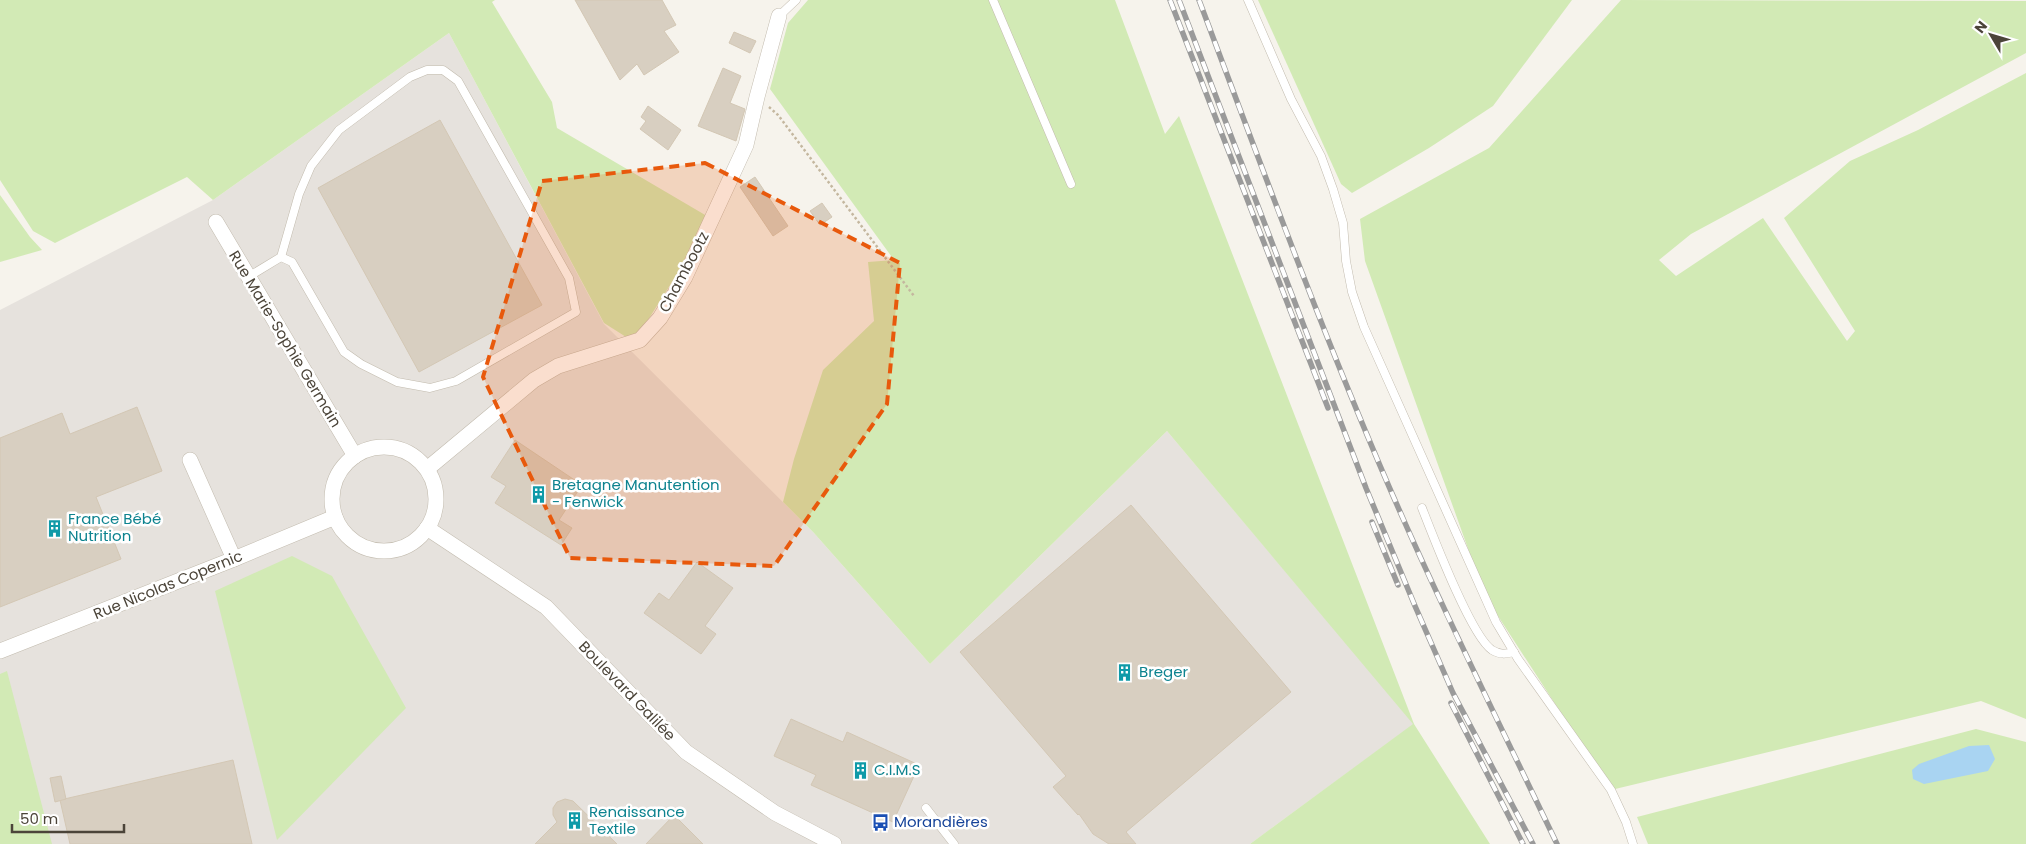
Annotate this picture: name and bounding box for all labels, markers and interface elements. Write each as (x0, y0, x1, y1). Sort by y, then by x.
north arrow (1966, 10, 2016, 60)
text: N (1970, 17, 1992, 37)
street label: Chambootz (654, 228, 714, 316)
street label: Rue Marie-Sophie Germain (224, 247, 347, 431)
place label: Bretagne Manutention - Fenwick (552, 474, 720, 512)
building icon: Bretagne Manutention - Fenwick (528, 484, 548, 504)
place label: France Bébé Nutrition (68, 508, 161, 546)
building icon: France Bébé Nutrition (44, 518, 64, 538)
street label: Rue Nicolas Copernic (90, 545, 246, 624)
street label: Boulevard Galilée (574, 636, 680, 745)
place label: Breger (1139, 661, 1189, 682)
building icon: Breger (1115, 662, 1135, 682)
place label: C.I.M.S (874, 759, 920, 780)
building icon: C.I.M.S (850, 760, 870, 780)
place label: Renaissance Textile (589, 801, 685, 839)
scale bar (12, 802, 125, 834)
text: 50 m (20, 808, 58, 829)
building icon: Renaissance Textile (565, 811, 585, 831)
place label: Morandières (894, 811, 988, 832)
bus stop icon: Morandières (870, 812, 890, 832)

